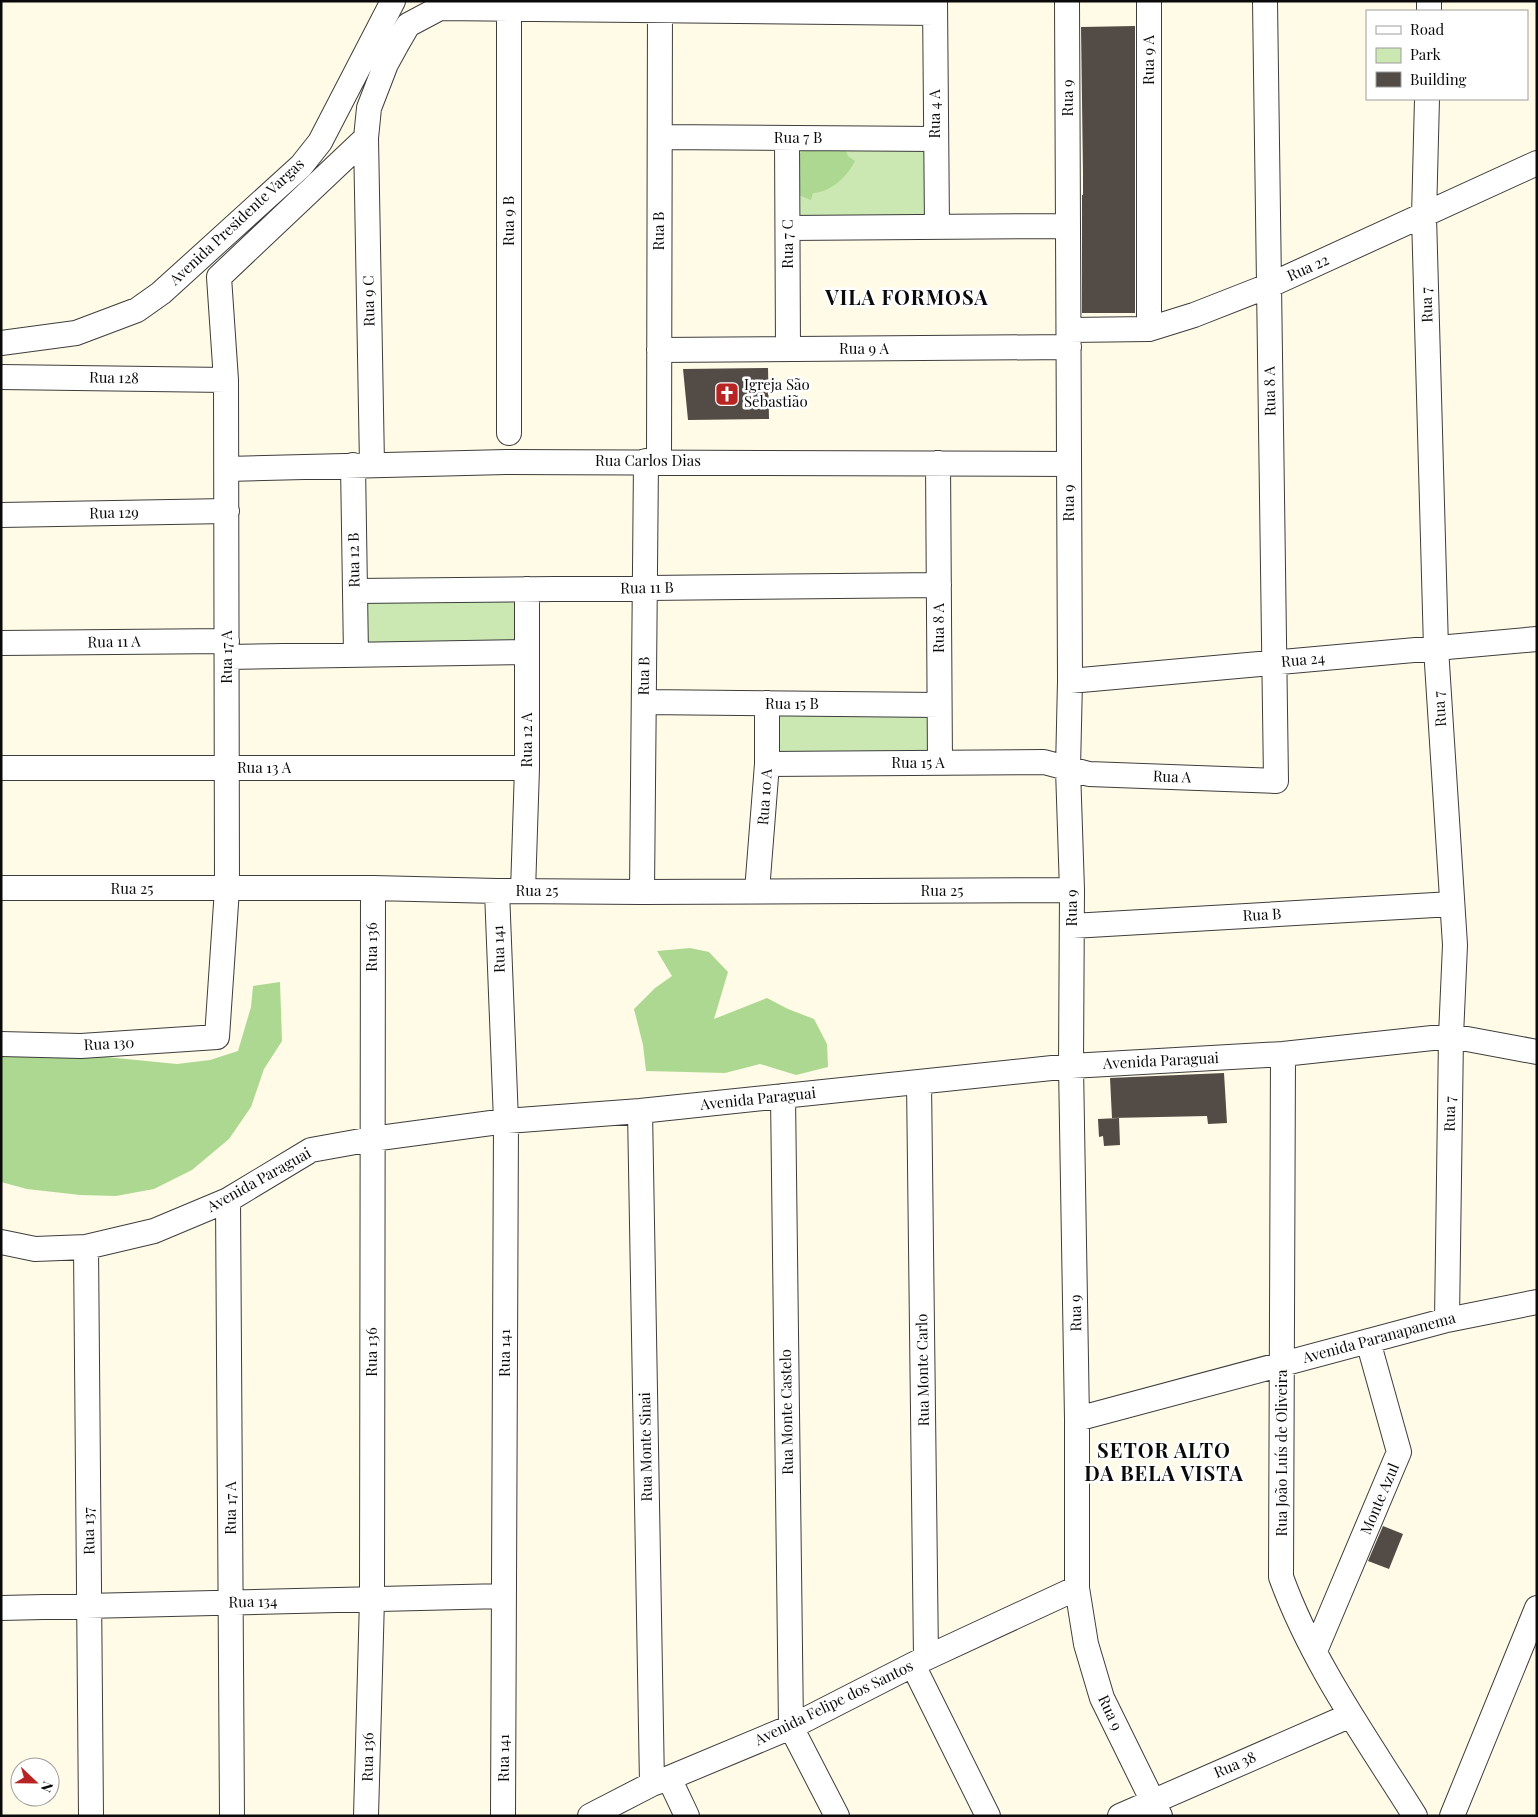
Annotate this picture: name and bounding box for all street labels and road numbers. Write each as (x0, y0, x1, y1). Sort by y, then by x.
street label: Rua 9 A (1138, 35, 1158, 85)
street label: Rua 9 (1057, 79, 1077, 117)
street label: Rua 4 A (924, 89, 944, 139)
street label: Rua 7 B (774, 127, 822, 147)
street label: Avenida Presidente Vargas (164, 154, 308, 290)
street label: Rua 9 B (498, 196, 518, 246)
street label: Rua B (648, 212, 668, 250)
street label: Rua 7 C (777, 219, 797, 269)
street label: Rua 22 (1283, 249, 1332, 285)
street label: Rua 9 C (358, 275, 378, 327)
street label: Rua 7 (1415, 287, 1437, 323)
street label: Rua 9 A (839, 338, 889, 358)
street label: Rua 8 A (1259, 365, 1279, 416)
street label: Rua 128 (89, 367, 139, 387)
street label: Rua Carlos Dias (595, 450, 701, 470)
street label: Rua 9 (1058, 484, 1078, 522)
street label: Rua 129 (89, 502, 139, 522)
street label: Rua 12 B (343, 532, 363, 588)
street label: Rua 11 B (620, 577, 674, 597)
street label: Rua 8 A (928, 602, 948, 653)
street label: Rua 17 A (216, 630, 236, 684)
street label: Rua 11 A (87, 631, 141, 651)
street label: Rua 24 (1280, 647, 1326, 671)
street label: Rua B (633, 656, 653, 696)
street label: Rua 7 (1428, 691, 1450, 728)
street label: Rua 15 B (765, 693, 819, 713)
street label: Rua 12 A (516, 712, 536, 767)
street label: Rua 15 A (891, 752, 945, 772)
street label: Rua 13 A (237, 757, 292, 777)
street label: Rua A (1152, 765, 1192, 787)
street label: Rua 10 A (752, 767, 776, 826)
street label: Rua 25 (111, 878, 153, 898)
street label: Rua 25 (516, 880, 558, 900)
street label: Rua 25 (921, 880, 963, 900)
street label: Rua 9 (1061, 889, 1081, 927)
street label: Rua B (1242, 903, 1282, 925)
street label: Rua 136 (361, 922, 381, 972)
street label: Rua 141 (487, 924, 509, 973)
street label: Rua 130 (83, 1032, 135, 1054)
street label: Avenida Paraguai (1101, 1047, 1220, 1073)
street label: Avenida Paraguai (698, 1082, 817, 1114)
street label: Rua 7 (1439, 1096, 1459, 1132)
street label: Avenida Paraguai (202, 1142, 315, 1217)
street label: Rua 9 (1065, 1294, 1085, 1332)
street label: Avenida Paranapanema (1299, 1307, 1458, 1367)
street label: Rua Monte Carlo (911, 1314, 933, 1426)
street label: Rua 136 (361, 1327, 381, 1377)
street label: Rua 141 (494, 1329, 514, 1377)
street label: Rua Monte Castelo (775, 1349, 797, 1475)
street label: Rua João Luís de Oliveira (1271, 1369, 1291, 1537)
street label: Rua Monte Sinai (634, 1392, 656, 1502)
street label: Monte Azul (1355, 1460, 1403, 1537)
street label: Rua 17 A (220, 1481, 240, 1535)
street label: Rua 137 (78, 1507, 98, 1555)
street label: Rua 134 (228, 1591, 278, 1611)
street label: Avenida Felipe dos Santos (750, 1655, 916, 1750)
street label: Rua 9 (1094, 1692, 1128, 1734)
street label: Rua 136 (357, 1732, 377, 1782)
street label: Rua 141 (493, 1734, 513, 1782)
street label: Rua 38 (1210, 1746, 1259, 1782)

